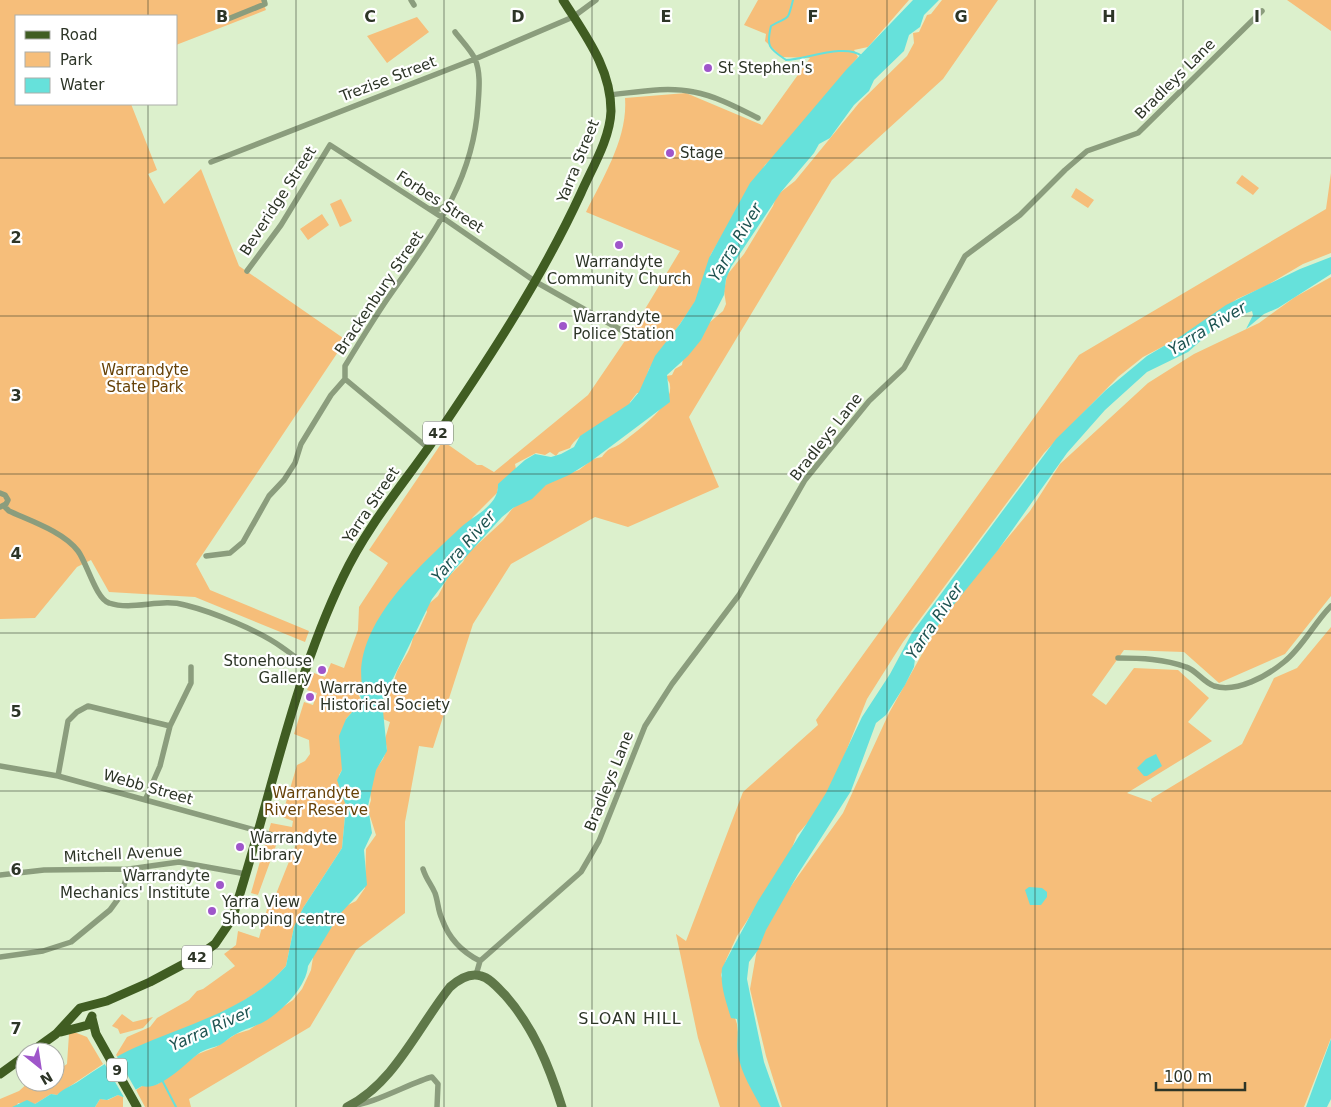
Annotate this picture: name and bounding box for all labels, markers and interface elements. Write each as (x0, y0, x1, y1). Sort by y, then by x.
text: B (216, 7, 228, 26)
text: C (364, 7, 376, 26)
text: D (511, 7, 525, 26)
text: E (661, 7, 671, 26)
text: F (808, 7, 818, 26)
text: G (954, 7, 968, 26)
text: H (1102, 7, 1116, 26)
text: I (1254, 7, 1260, 26)
legend (15, 15, 178, 105)
text: Road (60, 26, 98, 44)
street label: Bradleys Lane (1131, 35, 1219, 123)
text: Park (60, 51, 93, 69)
street label: Trezise Street (336, 52, 439, 106)
place label: St Stephen's (718, 59, 813, 77)
marker: St Stephen's (702, 62, 714, 74)
text: Water (60, 76, 105, 94)
street label: Yarra Street (553, 117, 603, 206)
street label: Beveridge Street (236, 143, 320, 259)
place label: Stage (680, 144, 723, 162)
marker: Stage (664, 147, 676, 159)
street label: Forbes Street (393, 167, 487, 237)
water label: Yarra River (705, 199, 767, 285)
text: 2 (10, 228, 22, 247)
street label: Brackenbury Street (331, 228, 427, 358)
marker: Warrandyte Community Church (613, 239, 625, 251)
place label: Warrandyte Community Church (547, 253, 691, 288)
water label: Yarra River (1165, 297, 1251, 359)
place label: Warrandyte Police Station (573, 308, 675, 343)
marker: Warrandyte Police Station (557, 320, 569, 332)
park label: Warrandyte State Park (101, 361, 189, 396)
text: 3 (10, 386, 22, 405)
street label: Bradleys Lane (786, 390, 866, 484)
road number: 42 (423, 422, 453, 444)
street label: Yarra Street (338, 463, 403, 547)
water label: Yarra River (427, 506, 500, 586)
text: 4 (10, 544, 22, 563)
water label: Yarra River (902, 578, 968, 663)
place label: Stonehouse Gallery (223, 652, 312, 687)
marker: Stonehouse Gallery (316, 664, 328, 676)
place label: Warrandyte Historical Society (320, 679, 450, 714)
marker: Warrandyte Historical Society (304, 691, 316, 703)
text: 5 (10, 702, 22, 721)
street label: Bradleys Lane (581, 728, 637, 834)
street label: Webb Street (101, 766, 195, 808)
park label: Warrandyte River Reserve (264, 784, 368, 819)
place label: Warrandyte Library (250, 829, 337, 864)
marker: Warrandyte Library (234, 841, 246, 853)
street label: Mitchell Avenue (63, 842, 183, 866)
text: 6 (10, 860, 22, 879)
place label: Warrandyte Mechanics' Institute (60, 867, 210, 902)
marker: Warrandyte Mechanics' Institute (214, 879, 226, 891)
place label: Yarra View Shopping centre (221, 893, 345, 928)
marker: Yarra View Shopping centre (206, 905, 218, 917)
road number: 42 (182, 946, 212, 969)
water label: Yarra River (166, 1001, 255, 1055)
district label: SLOAN HILL (578, 1009, 682, 1028)
text: 7 (10, 1019, 22, 1038)
north arrow (15, 1042, 65, 1092)
road number: 9 (107, 1058, 127, 1082)
scale bar (1156, 1060, 1245, 1092)
text: N (37, 1068, 56, 1088)
text: 100 m (1164, 1068, 1212, 1086)

